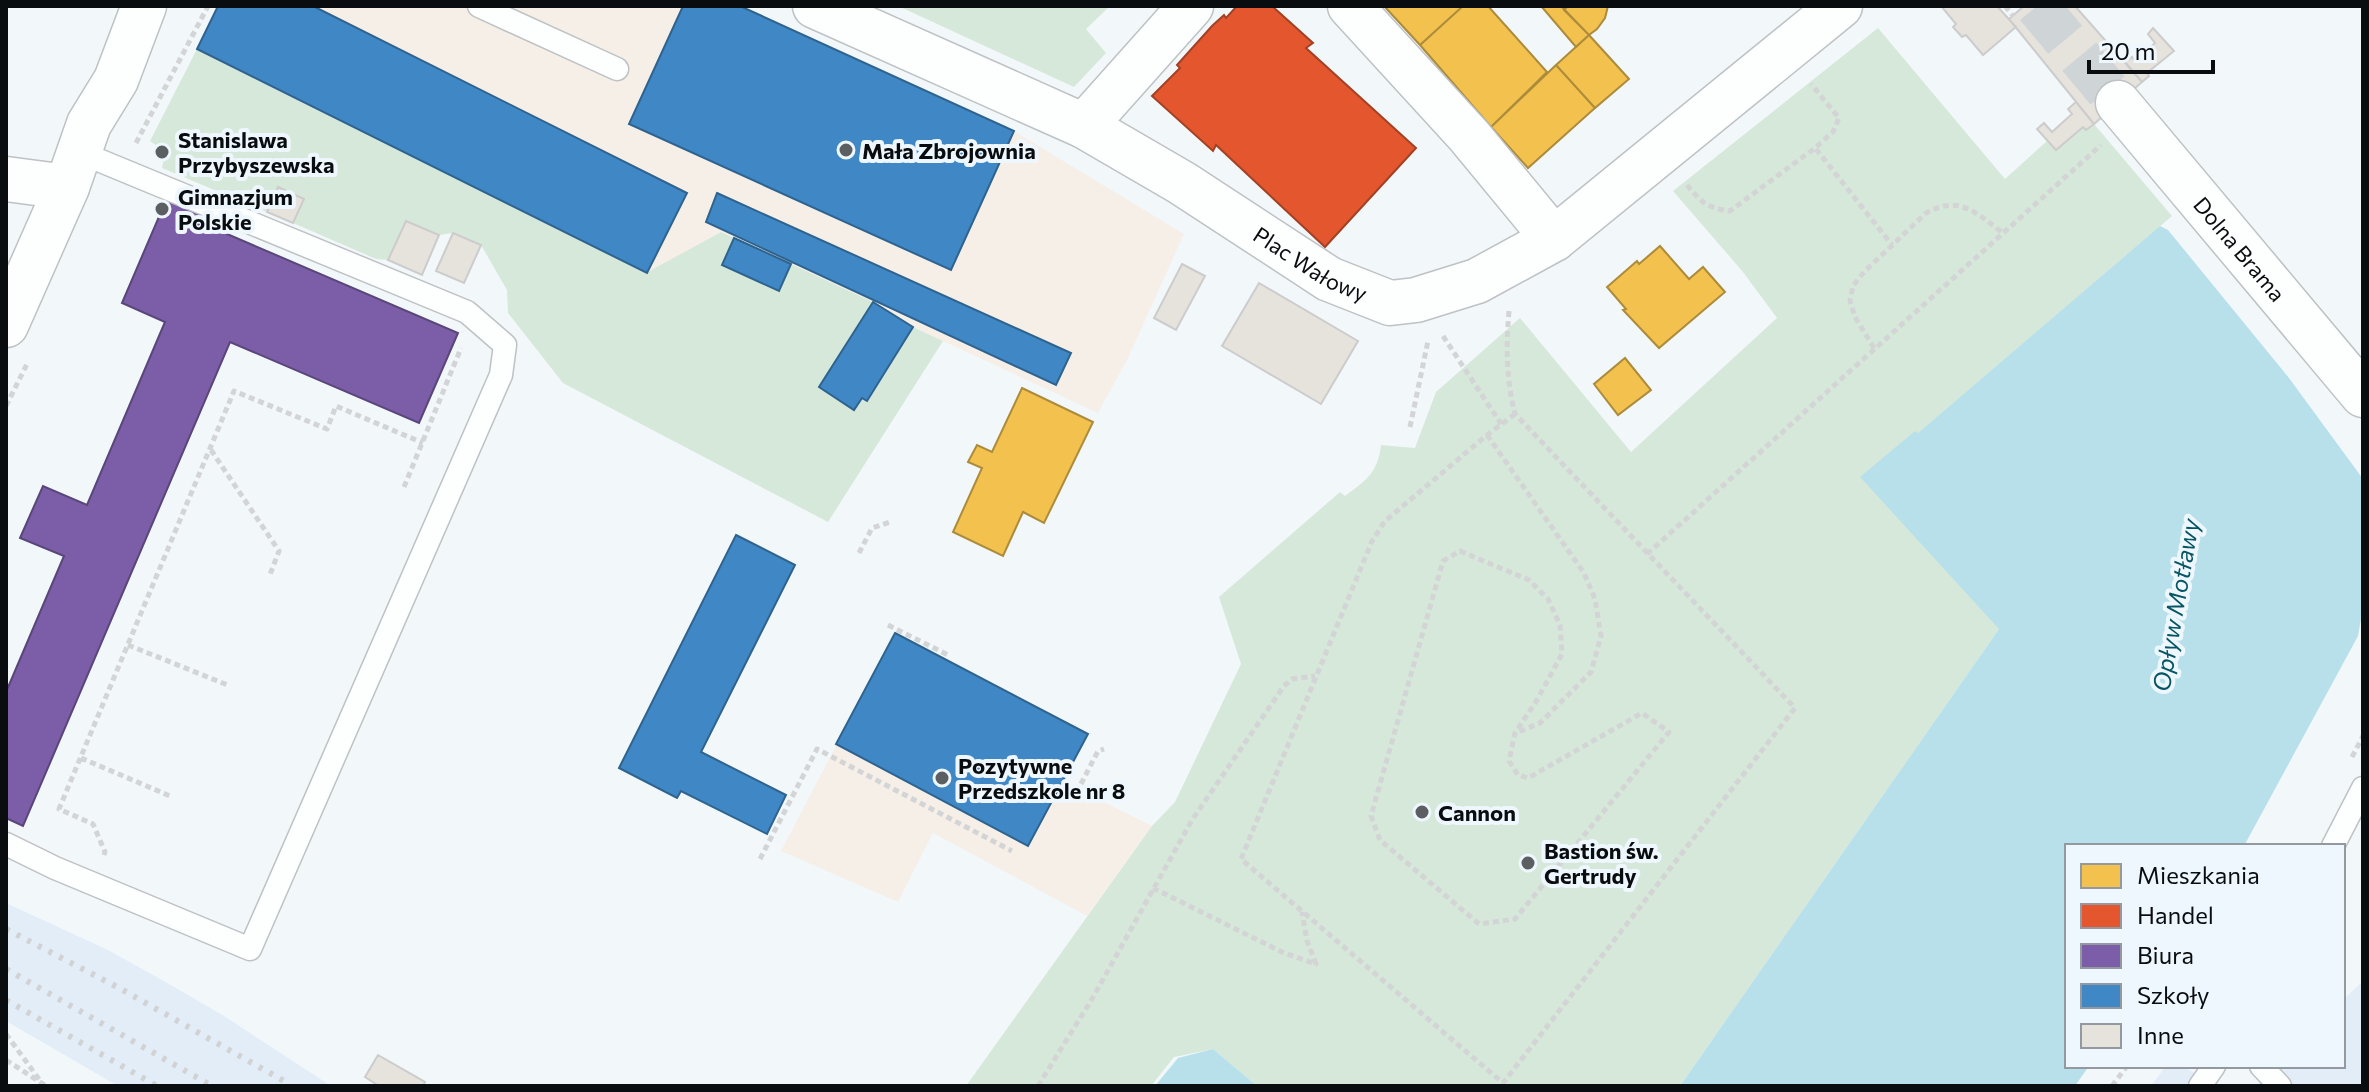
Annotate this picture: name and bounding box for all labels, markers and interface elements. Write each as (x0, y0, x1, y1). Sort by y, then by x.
scale bar (2089, 24, 2213, 74)
text: 20 m (2101, 36, 2155, 65)
place label: Stanislawa Przybyszewska (178, 126, 335, 178)
place label: Mała Zbrojownia (862, 137, 1036, 164)
marker: Mała Zbrojownia (837, 141, 855, 159)
marker: Stanislawa Przybyszewska (153, 143, 171, 161)
place label: Gimnazjum Polskie (178, 183, 293, 235)
street label: Dolna Brama (2189, 191, 2292, 306)
marker: Gimnazjum Polskie (153, 200, 171, 218)
street label: Plac Wałowy (1249, 220, 1371, 306)
water label: Opływ Motławy (2146, 515, 2205, 694)
place label: Pozytywne Przedszkole nr 8 (958, 752, 1125, 804)
marker: Pozytywne Przedszkole nr 8 (933, 769, 951, 787)
place label: Cannon (1438, 799, 1516, 826)
marker: Cannon (1413, 803, 1431, 821)
place label: Bastion św. Gertrudy (1544, 837, 1659, 889)
legend (2065, 844, 2345, 1068)
marker: Bastion św. Gertrudy (1519, 854, 1537, 872)
text: Mieszkania (2137, 860, 2260, 889)
text: Handel (2137, 900, 2214, 929)
text: Biura (2137, 940, 2194, 969)
text: Szkoły (2137, 980, 2209, 1009)
text: Inne (2137, 1020, 2184, 1049)

